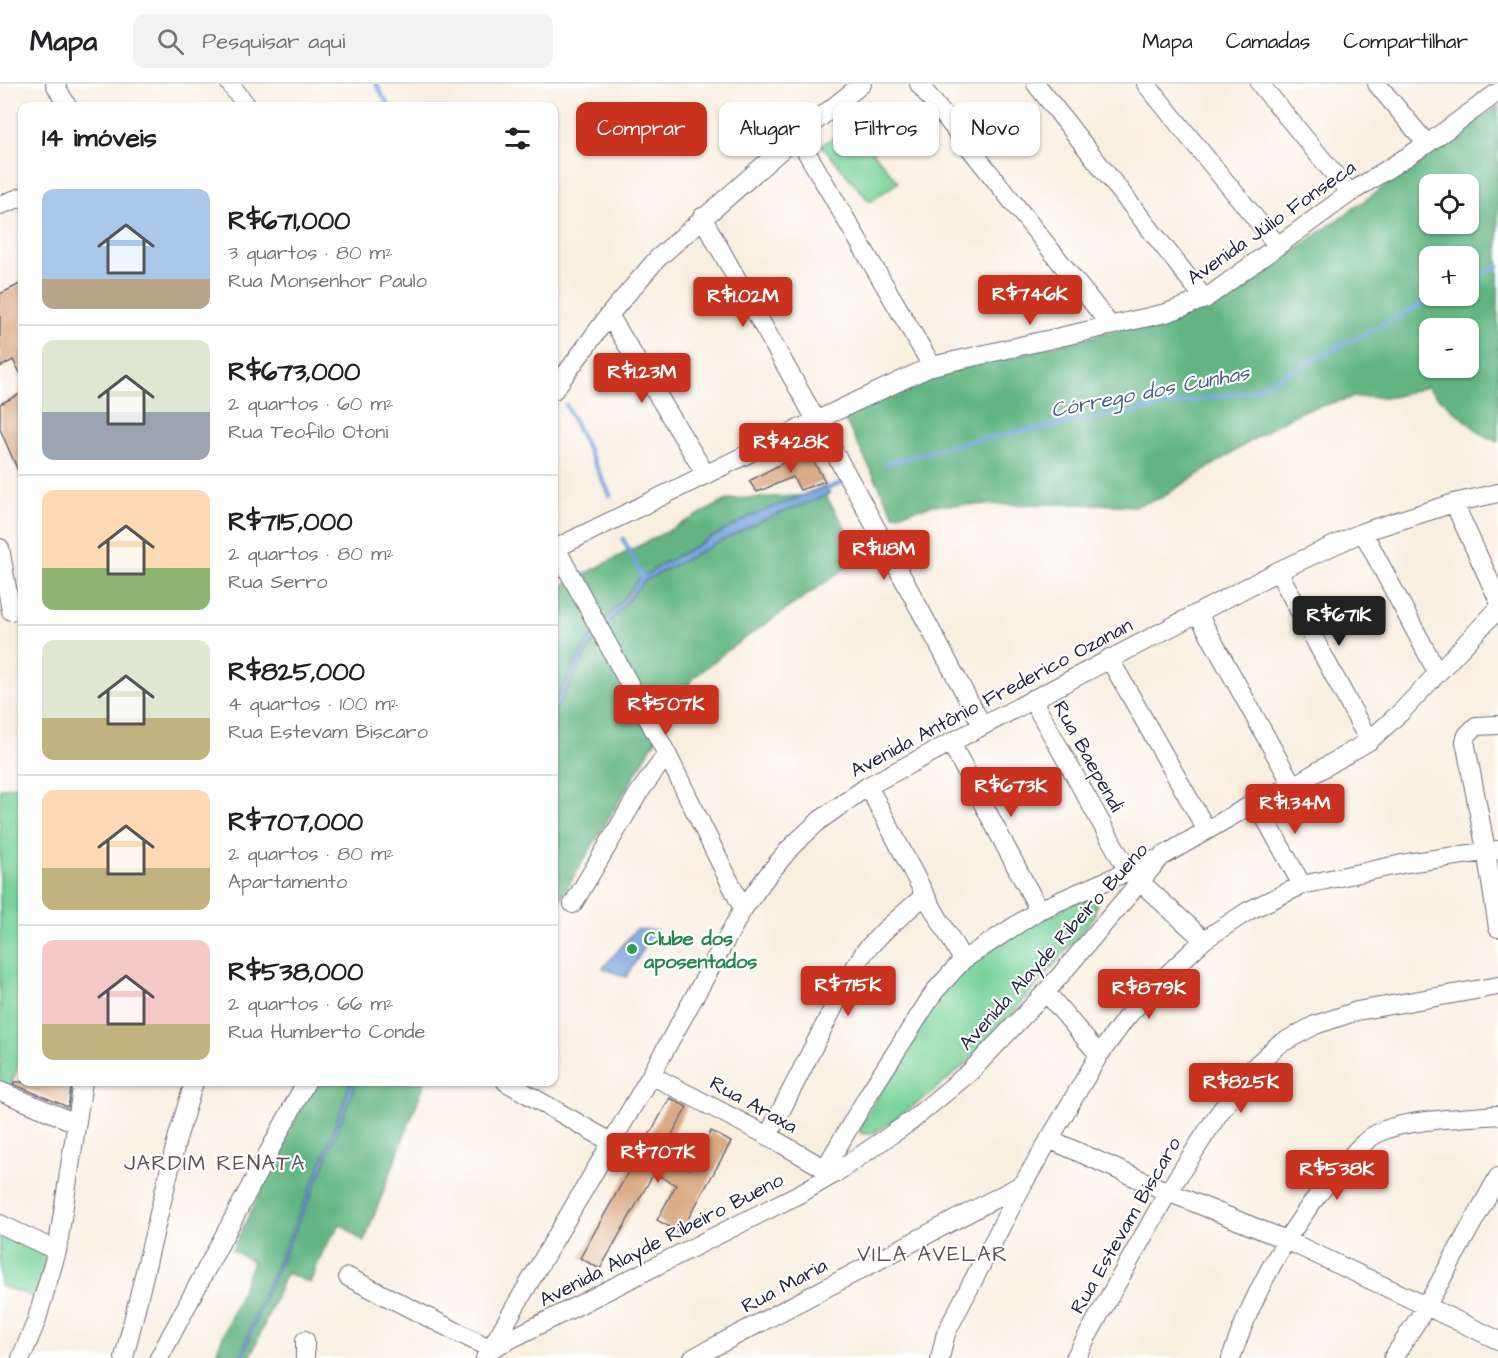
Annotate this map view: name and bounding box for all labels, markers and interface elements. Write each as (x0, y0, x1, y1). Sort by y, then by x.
search box (133, 14, 553, 68)
text: Mapa (30, 22, 97, 61)
icon: search (154, 25, 187, 58)
text: Pesquisar aqui (202, 26, 345, 57)
text: Mapa (1142, 27, 1193, 56)
text: Camadas (1226, 27, 1310, 56)
text: Compartilhar (1343, 27, 1468, 56)
chip: Comprar (576, 102, 707, 156)
chip: Alugar (719, 102, 821, 156)
chip: Filtros (833, 102, 939, 156)
chip: Novo (951, 102, 1040, 156)
text: 14 imóveis (42, 120, 157, 156)
icon: filters (501, 122, 534, 155)
street label: Avenida Júlio Fonseca (1181, 154, 1362, 292)
map controls (1419, 174, 1479, 378)
button: locate (1419, 174, 1479, 234)
text: R$671,000 (228, 203, 350, 239)
icon: home (90, 213, 162, 285)
text: 3 quartos · 80 m² (228, 239, 393, 267)
button: + (1419, 246, 1479, 306)
text: Rua Monsenhor Paulo (228, 267, 427, 295)
pin: R$746K (981, 275, 1079, 326)
pin: R$1.02M (688, 277, 798, 328)
text: R$746K (992, 280, 1068, 308)
text: R$1.02M (707, 282, 779, 310)
button: − (1419, 318, 1479, 378)
pin: R$1.23M (587, 353, 697, 404)
text: R$673,000 (228, 354, 360, 390)
text: R$1.23M (608, 358, 676, 386)
water label: Córrego dos Cunhas (1048, 358, 1253, 426)
icon: home (90, 364, 162, 436)
text: 2 quartos · 60 m² (228, 390, 394, 418)
text: Rua Teofilo Otoni (228, 418, 388, 446)
pin: R$428K (742, 423, 840, 474)
text: R$428K (753, 428, 829, 456)
text: R$715,000 (228, 504, 353, 540)
icon: home (90, 514, 162, 586)
pin: R$1.18M (829, 530, 939, 581)
text: R$1.18M (853, 535, 915, 563)
text: 2 quartos · 80 m² (228, 540, 394, 568)
text: Rua Serro (228, 568, 328, 596)
pin: R$671K (1290, 596, 1388, 647)
text: R$671K (1307, 601, 1371, 629)
street label: Avenida Antônio Frederico Ozanan (845, 611, 1138, 784)
text: R$825,000 (228, 654, 365, 690)
icon: home (90, 664, 162, 736)
pin: R$507K (617, 685, 715, 736)
text: 4 quartos · 100 m² (228, 690, 398, 718)
text: R$507K (628, 690, 704, 718)
street label: Rua Baependi (1046, 696, 1130, 817)
text: Rua Estevam Biscaro (228, 718, 428, 746)
pin: R$673K (962, 767, 1060, 818)
text: R$673K (975, 772, 1047, 800)
pin: R$1.34M (1240, 784, 1350, 835)
text: R$1.34M (1259, 789, 1331, 817)
text: R$707,000 (228, 804, 363, 840)
icon: home (90, 814, 162, 886)
street label: Avenida Alayde Ribeiro Bueno (953, 837, 1155, 1057)
text: 2 quartos · 80 m² (228, 840, 394, 868)
text: Apartamento (228, 868, 347, 896)
place label: Clube dos aposentados (643, 925, 757, 976)
marker: Clube dos aposentados (625, 942, 639, 956)
text: R$538,000 (228, 954, 363, 990)
icon: home (90, 964, 162, 1036)
pin: R$715K (799, 966, 897, 1017)
pin: R$879K (1100, 969, 1198, 1020)
text: R$715K (815, 971, 881, 999)
text: R$879K (1112, 974, 1186, 1002)
text: 2 quartos · 66 m² (228, 990, 393, 1018)
text: Rua Humberto Conde (228, 1018, 425, 1046)
pin: R$825K (1192, 1063, 1290, 1114)
text: R$825K (1203, 1068, 1279, 1096)
street label: Rua Araxa (705, 1069, 802, 1140)
street label: Rua Estevam Biscaro (1064, 1132, 1188, 1319)
pin: R$707K (609, 1133, 707, 1184)
text: R$707K (621, 1138, 695, 1166)
district label: JARDIM RENATA (124, 1149, 306, 1178)
pin: R$538K (1288, 1150, 1386, 1201)
text: R$538K (1300, 1155, 1374, 1183)
street label: Avenida Alayde Ribeiro Bueno (534, 1166, 789, 1315)
district label: VILA AVELAR (857, 1240, 1009, 1269)
street label: Rua Maria (737, 1252, 832, 1320)

